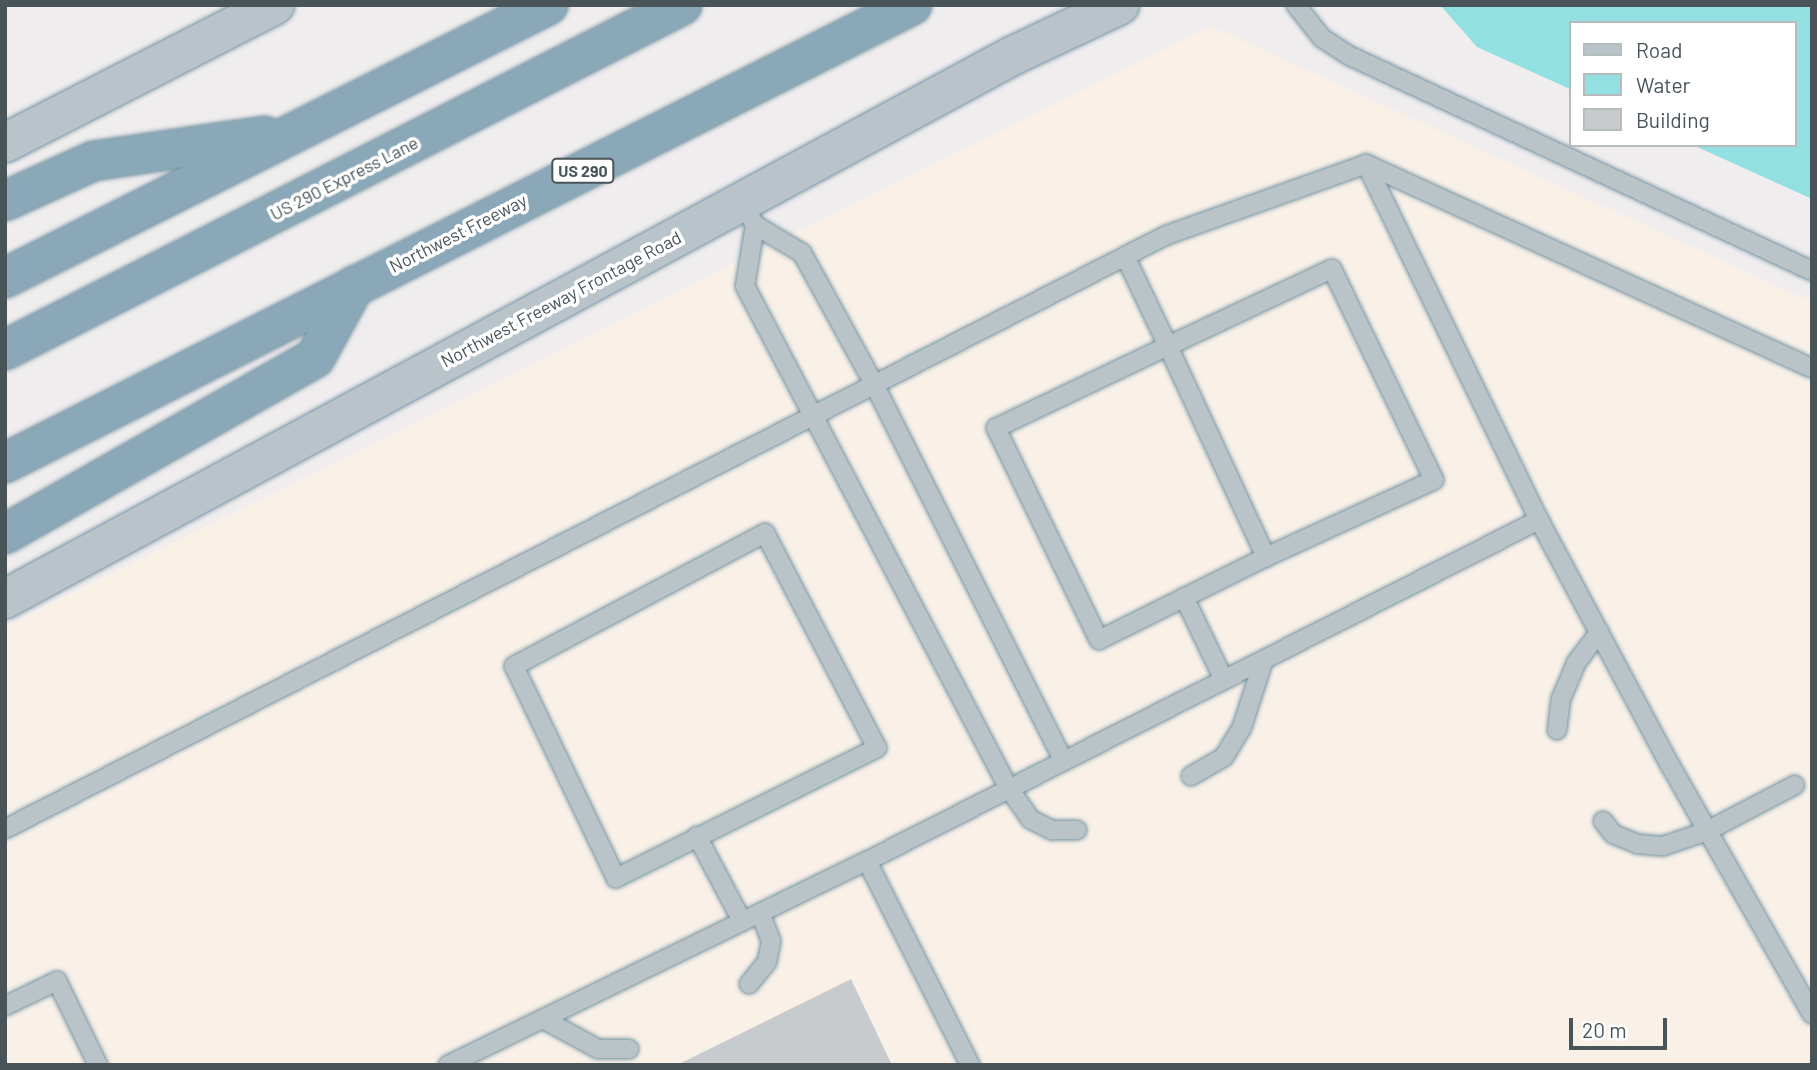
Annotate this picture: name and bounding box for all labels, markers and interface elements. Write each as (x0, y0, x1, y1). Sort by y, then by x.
legend (1568, 21, 1796, 147)
text: Road (1636, 37, 1682, 62)
text: Water (1636, 72, 1690, 97)
text: Building (1636, 107, 1710, 132)
street label: US 290 Express Lane (266, 131, 422, 225)
road number: US 290 (550, 158, 616, 183)
street label: Northwest Freeway (386, 189, 530, 277)
street label: Northwest Freeway Frontage Road (437, 226, 685, 372)
scale bar (1572, 1004, 1670, 1048)
text: 20 m (1582, 1017, 1627, 1042)

